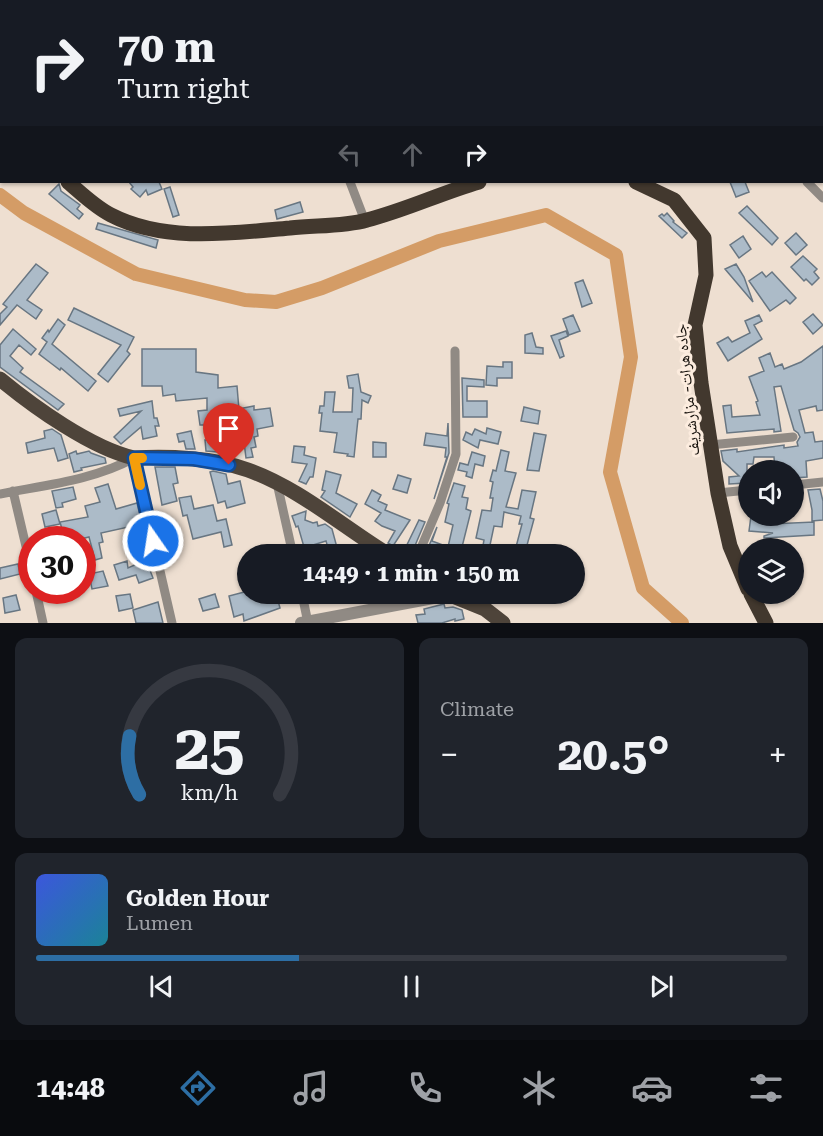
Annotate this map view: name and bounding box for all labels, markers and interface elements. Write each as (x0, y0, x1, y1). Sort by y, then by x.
text: 70 m (117, 23, 215, 72)
icon: right (18, 24, 96, 102)
text: Turn right (117, 73, 250, 105)
icon: left (333, 138, 366, 171)
icon: ahead (396, 138, 429, 171)
icon: right (459, 138, 492, 171)
street label: جاده هرات- مزارشریف (671, 323, 703, 457)
pin (203, 403, 254, 465)
icon: arrive (212, 412, 245, 445)
map controls (738, 460, 804, 604)
button: sound (738, 460, 804, 526)
position arrow (121, 509, 185, 573)
speed limit sign: 30 (18, 526, 96, 604)
button: layers (738, 538, 804, 604)
text: 14:49 · 1 min · 150 m (302, 561, 520, 586)
text: Climate (440, 697, 514, 721)
text: 25 (175, 711, 244, 784)
text: 20.5° (557, 728, 670, 781)
text: − (440, 735, 458, 774)
text: + (769, 735, 787, 774)
text: km/h (181, 780, 238, 805)
text: Golden Hour (126, 886, 269, 911)
text: Lumen (126, 911, 193, 935)
icon: previous (145, 970, 178, 1003)
icon: pause (395, 970, 428, 1003)
icon: next (645, 970, 678, 1003)
icon: directions (177, 1067, 219, 1109)
icon: music (290, 1067, 332, 1109)
icon: phone (404, 1067, 446, 1109)
icon: climate (518, 1067, 560, 1109)
icon: car (631, 1067, 673, 1109)
icon: filters (745, 1067, 787, 1109)
text: 14:48 (36, 1072, 105, 1104)

